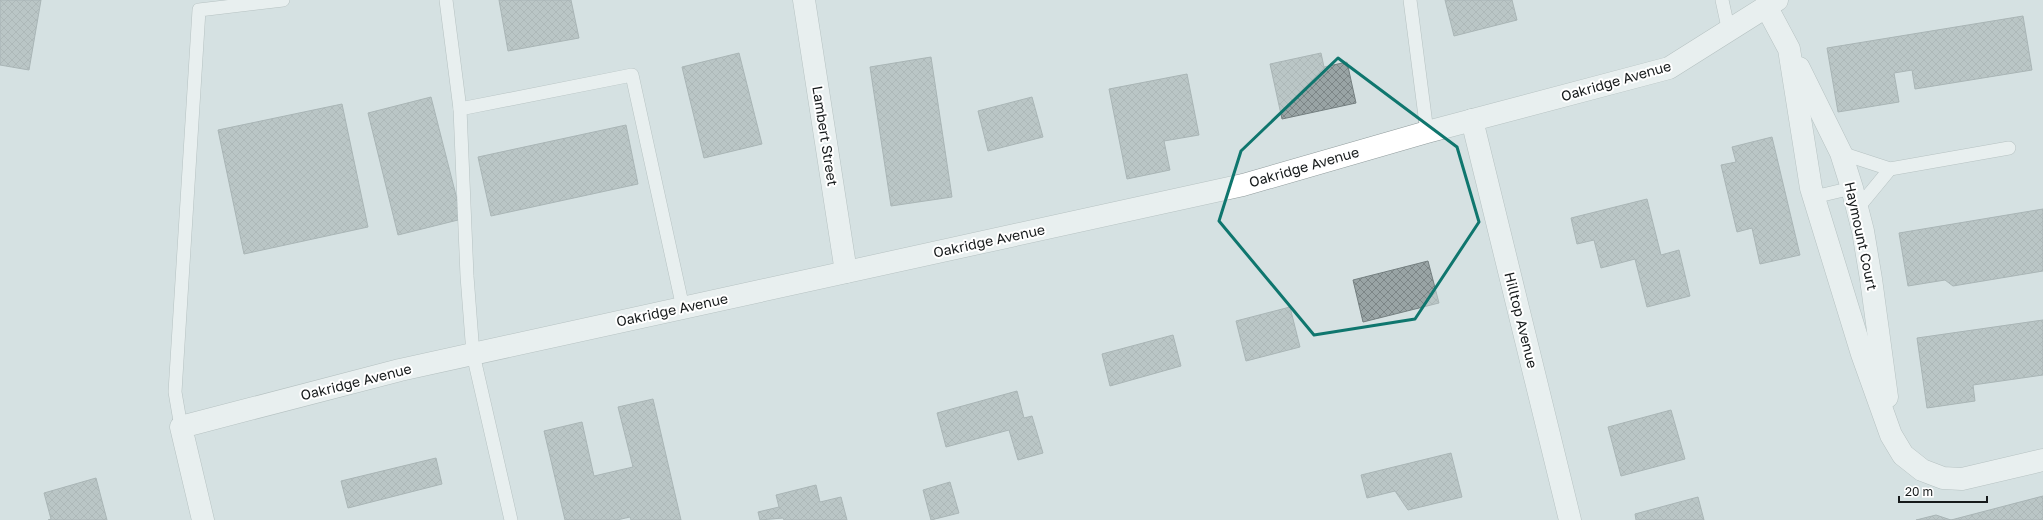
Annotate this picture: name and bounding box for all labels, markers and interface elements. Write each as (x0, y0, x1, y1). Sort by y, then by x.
street label: Oakridge Avenue (1559, 57, 1673, 104)
street label: Lambert Street (809, 84, 842, 187)
street label: Oakridge Avenue (1247, 143, 1361, 190)
street label: Haymount Court (1842, 180, 1881, 292)
street label: Oakridge Avenue (932, 220, 1046, 261)
street label: Hilltop Avenue (1501, 270, 1542, 370)
street label: Oakridge Avenue (615, 289, 729, 330)
street label: Oakridge Avenue (299, 360, 413, 404)
scale bar (1899, 478, 1987, 504)
text: 20 m (1905, 484, 1933, 499)

